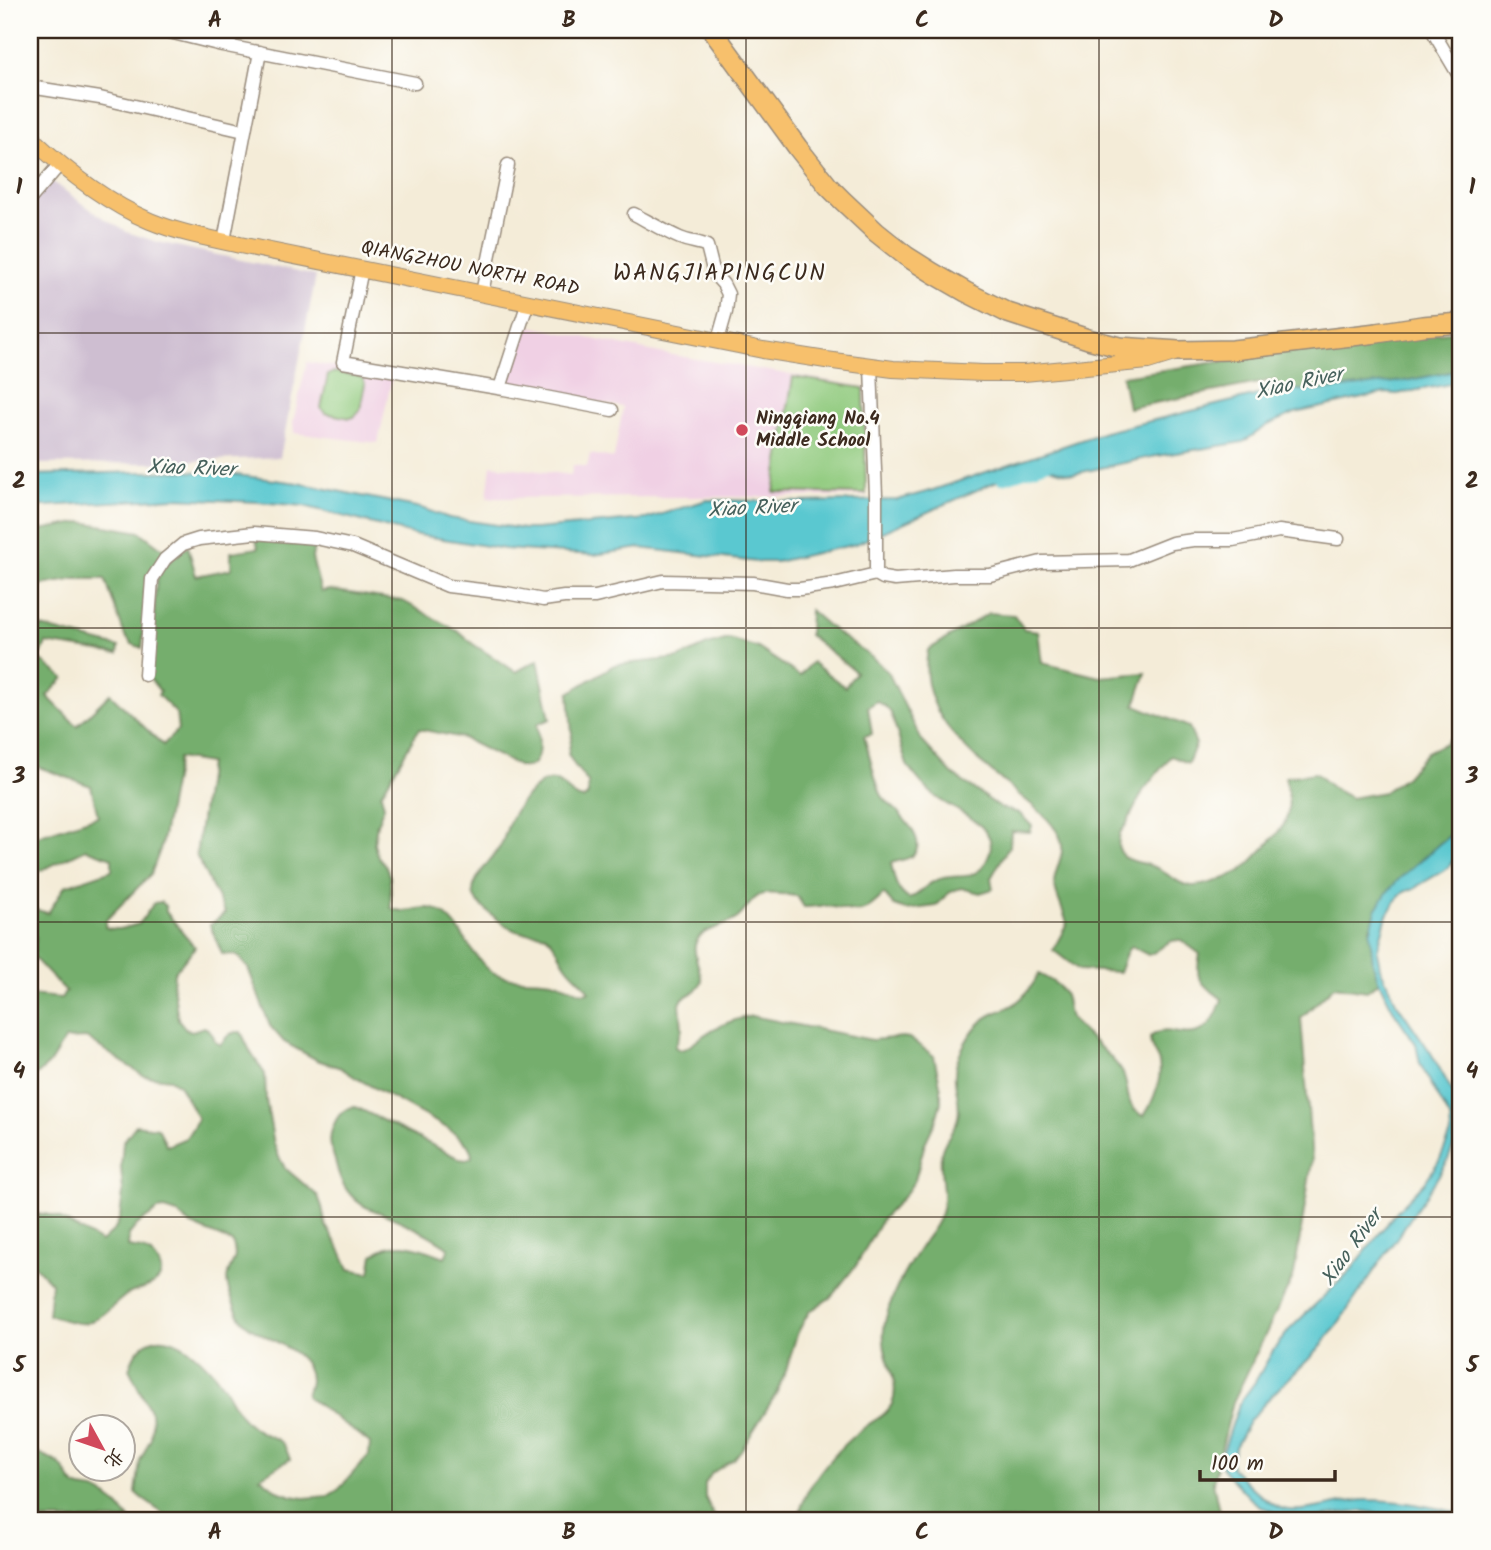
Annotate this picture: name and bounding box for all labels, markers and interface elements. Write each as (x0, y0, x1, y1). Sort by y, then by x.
text: A (208, 3, 222, 39)
text: B (562, 3, 576, 39)
text: C (915, 3, 929, 39)
text: D (1268, 3, 1284, 39)
text: 1 (16, 170, 23, 206)
text: 1 (1469, 170, 1476, 206)
street label: QIANGZHOU NORTH ROAD (358, 233, 582, 305)
district label: WANGJIAPINGCUN (613, 256, 827, 292)
water label: Xiao River (1252, 358, 1350, 409)
place label: Ningqiang No.4 Middle School (756, 404, 880, 456)
marker: Ningqiang No.4 Middle School (734, 422, 750, 438)
water label: Xiao River (146, 451, 240, 487)
text: 2 (12, 464, 26, 500)
text: 2 (1465, 464, 1479, 500)
water label: Xiao River (707, 490, 801, 528)
text: 3 (12, 759, 26, 795)
text: 3 (1465, 759, 1479, 795)
text: 4 (13, 1054, 26, 1090)
text: 4 (1466, 1054, 1479, 1090)
water label: Xiao River (1313, 1199, 1394, 1293)
text: 5 (12, 1348, 27, 1384)
text: 5 (1465, 1348, 1480, 1384)
north arrow (66, 1414, 136, 1484)
scale bar (1200, 1438, 1335, 1482)
text: 北 (96, 1441, 131, 1475)
text: 100 m (1211, 1448, 1264, 1481)
text: A (208, 1515, 222, 1550)
text: B (562, 1515, 576, 1550)
text: C (915, 1515, 929, 1550)
text: D (1268, 1515, 1284, 1550)

